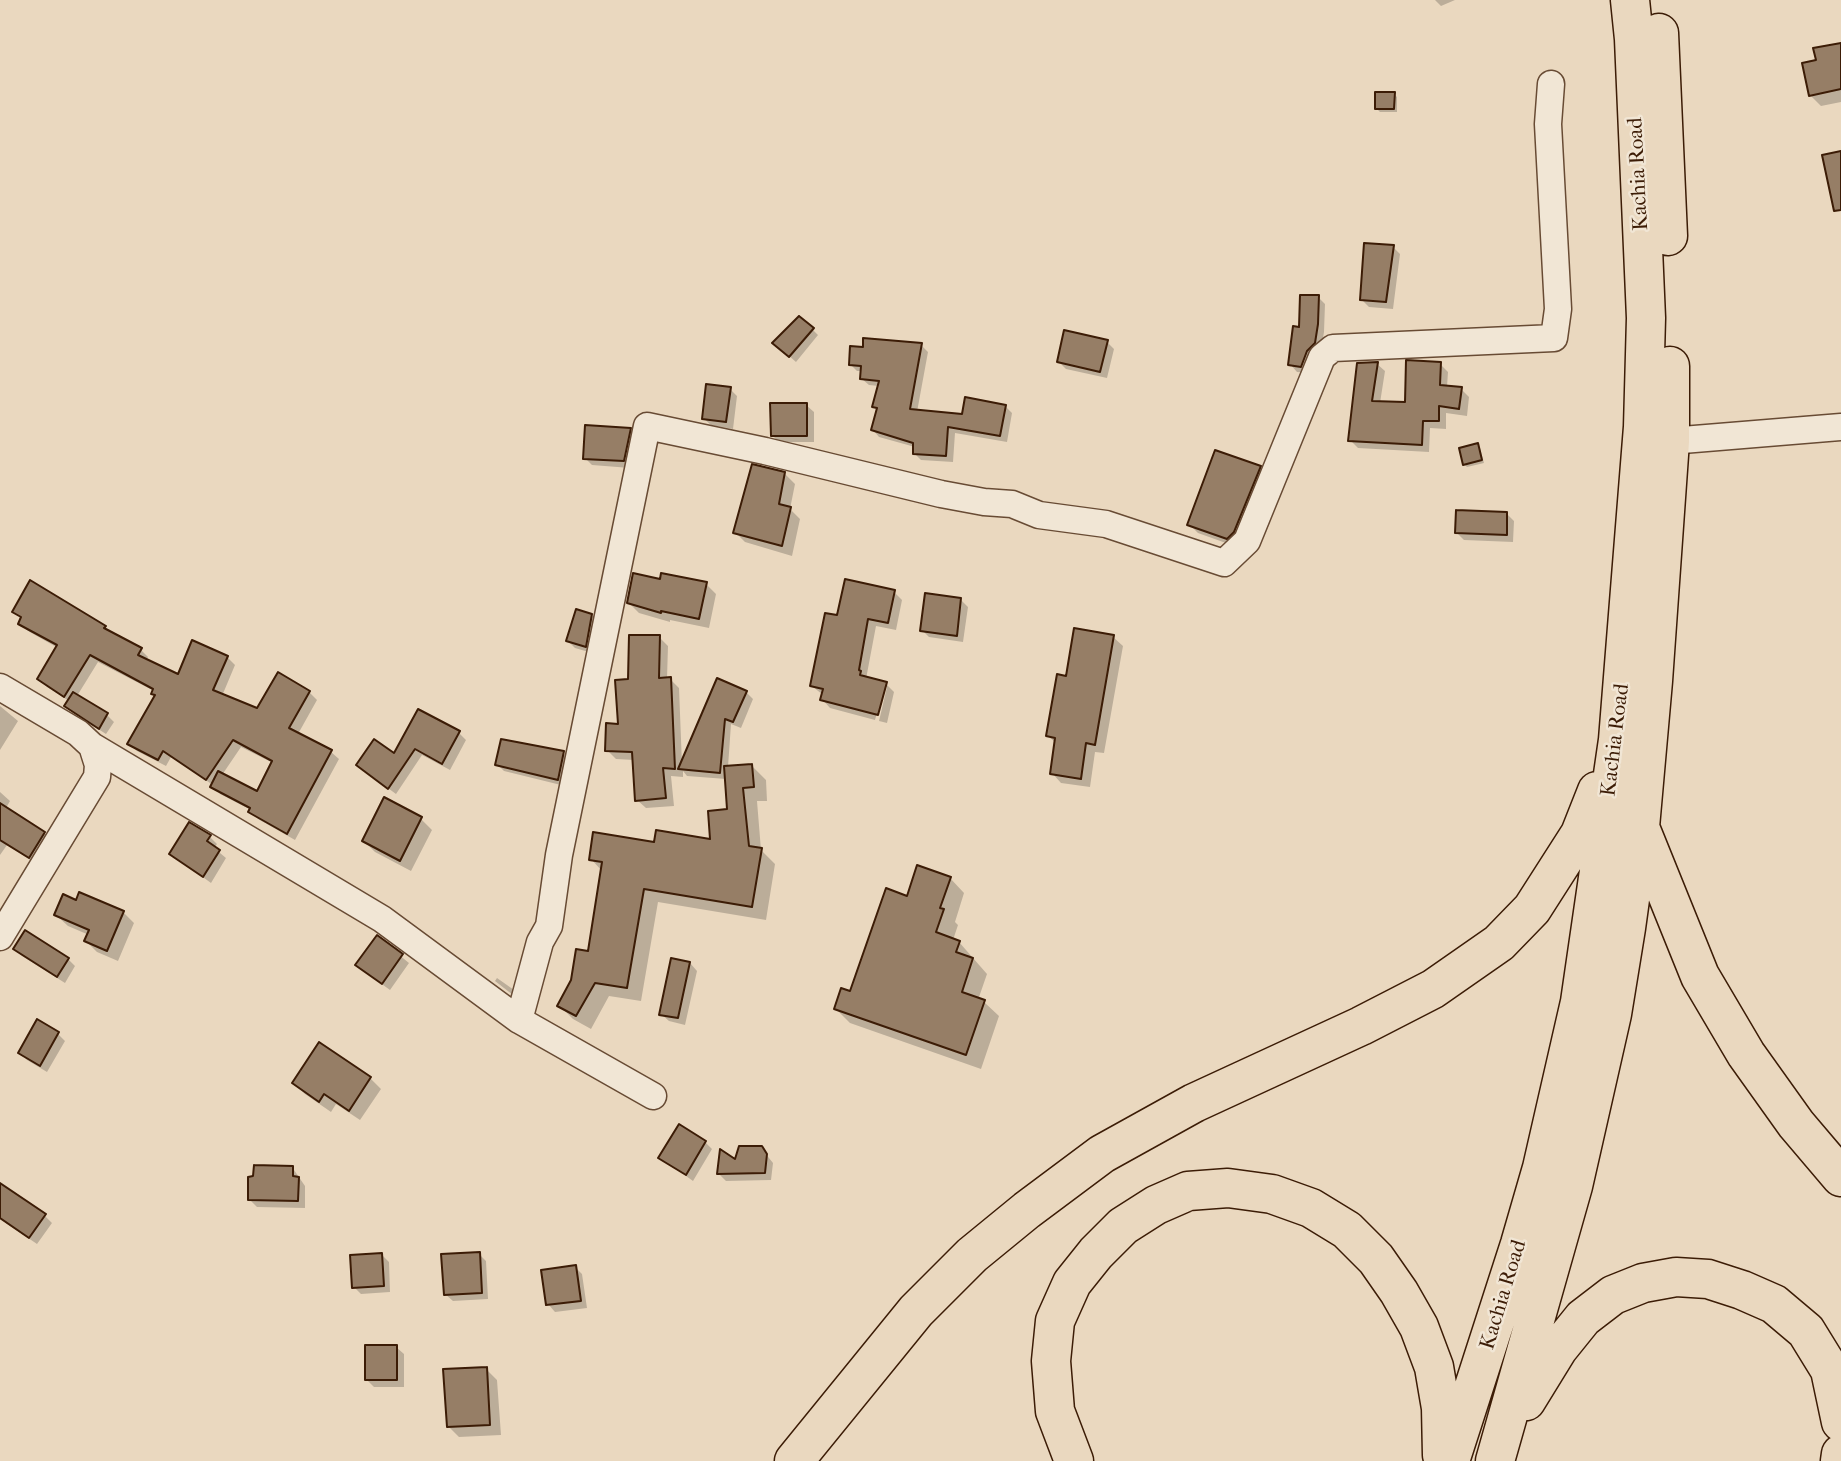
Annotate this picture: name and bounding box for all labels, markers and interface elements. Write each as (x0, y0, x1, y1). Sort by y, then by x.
street label: Kachia Road (1623, 117, 1655, 231)
street label: Kachia Road (1597, 682, 1635, 798)
street label: Kachia Road (1475, 1237, 1533, 1353)

